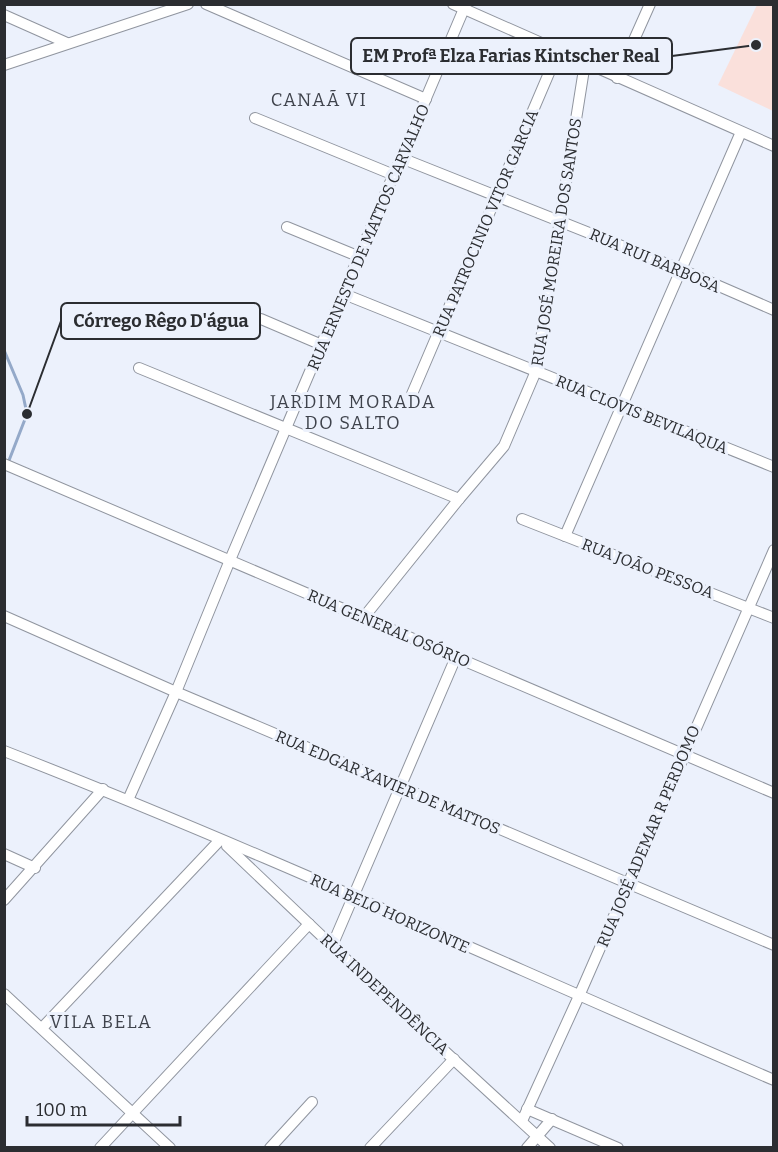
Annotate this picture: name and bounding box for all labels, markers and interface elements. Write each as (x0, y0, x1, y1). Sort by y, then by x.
callout: EM Profª Elza Farias Kintscher Real (351, 38, 672, 74)
text: EM Profª Elza Farias Kintscher Real (362, 45, 660, 67)
district label: CANAÃ VI (271, 89, 367, 111)
street label: RUA ERNESTO DE MATTOS CARVALHO (304, 101, 433, 373)
street label: RUA PATROCINIO VITOR GARCIA (429, 106, 542, 340)
street label: RUA JOSÉ MOREIRA DOS SANTOS (526, 116, 586, 368)
street label: RUA RUI BARBOSA (587, 224, 724, 297)
callout: Córrego Rêgo D'água (61, 303, 260, 339)
text: Córrego Rêgo D'água (73, 310, 249, 332)
street label: RUA CLOVIS BEVILAQUA (553, 371, 731, 458)
district label: JARDIM MORADA DO SALTO (269, 391, 436, 434)
street label: RUA JOÃO PESSOA (579, 534, 717, 603)
street label: RUA GENERAL OSÓRIO (305, 585, 473, 671)
street label: RUA JOSÉ ADEMAR R PERDOMO (592, 722, 704, 950)
street label: RUA EDGAR XAVIER DE MATTOS (273, 726, 503, 839)
street label: RUA BELO HORIZONTE (307, 870, 472, 957)
street label: RUA INDEPENDÊNCIA (317, 929, 454, 1059)
district label: VILA BELA (50, 1011, 152, 1033)
scale bar (27, 1089, 180, 1127)
text: 100 m (36, 1099, 87, 1121)

